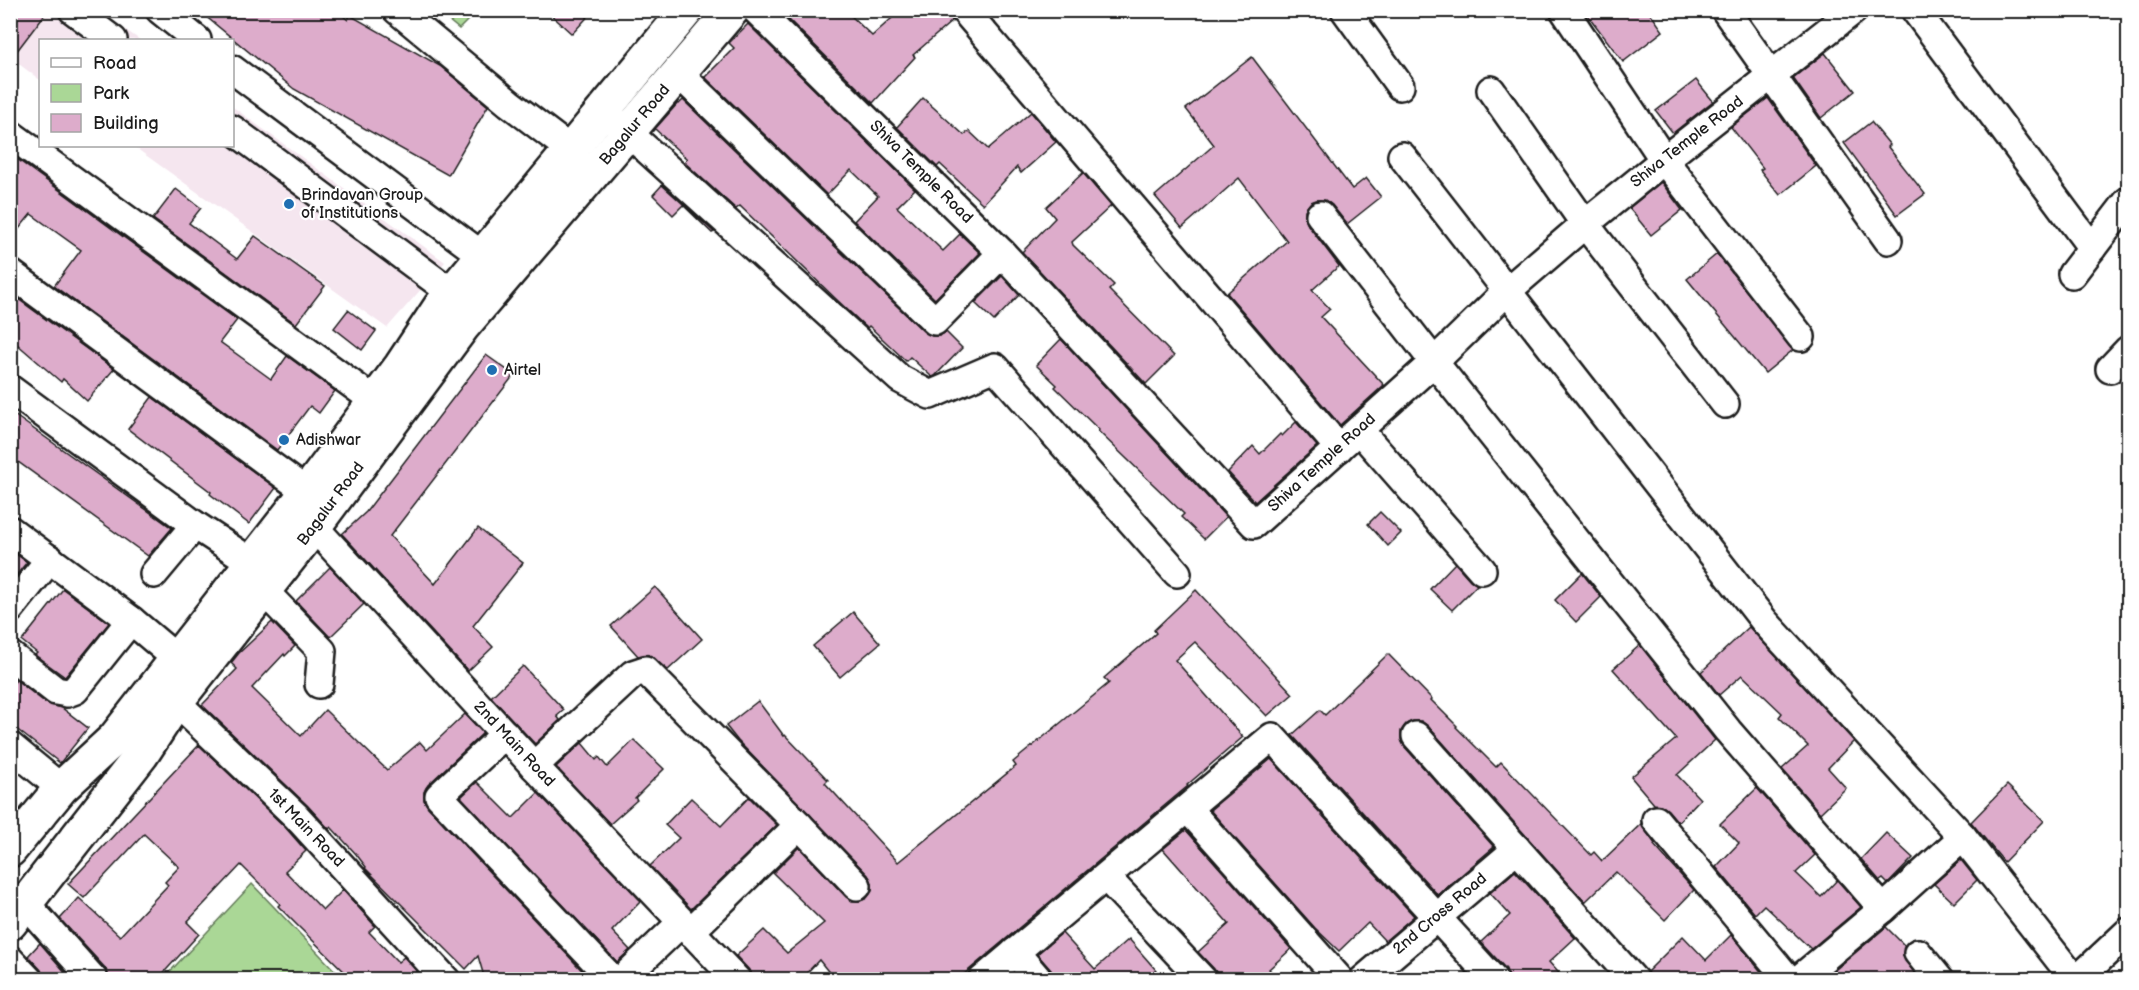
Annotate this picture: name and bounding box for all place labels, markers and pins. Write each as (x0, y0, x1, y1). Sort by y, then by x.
place label: Brindavan Group of Institutions (301, 186, 423, 223)
marker: Brindavan Group of Institutions (282, 197, 296, 211)
place label: Airtel (504, 361, 541, 380)
marker: Airtel (485, 363, 499, 377)
place label: Adishwar (296, 431, 361, 450)
marker: Adishwar (277, 433, 291, 447)

